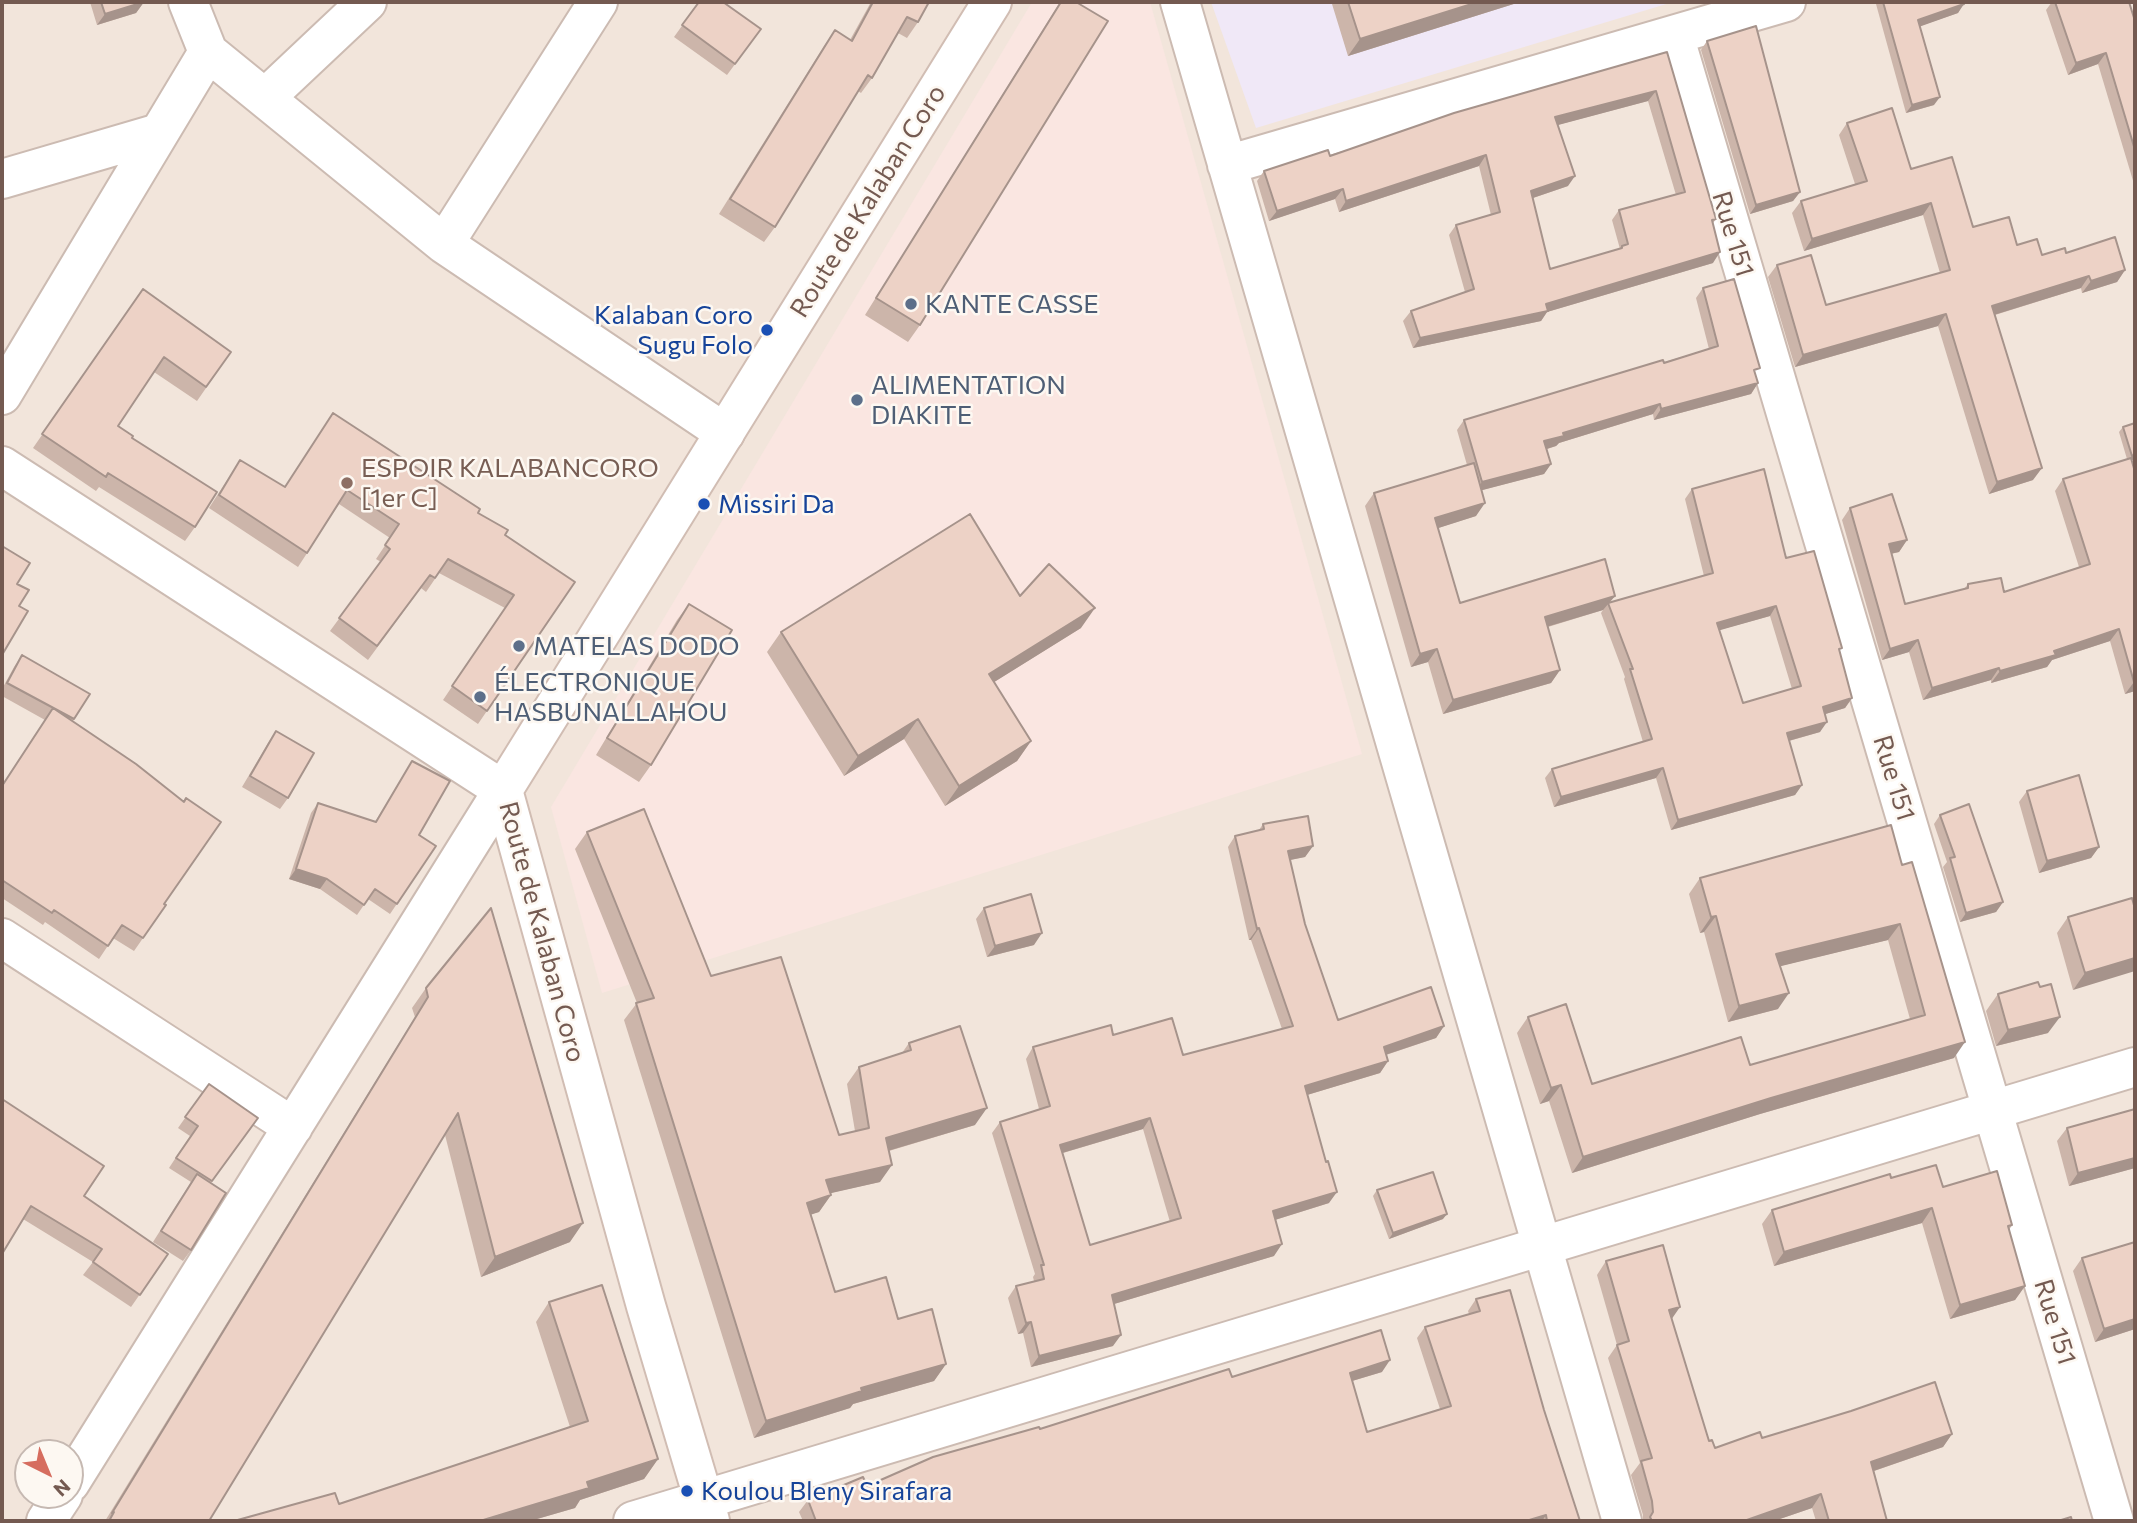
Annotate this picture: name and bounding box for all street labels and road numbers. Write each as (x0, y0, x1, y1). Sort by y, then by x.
street label: Route de Kalaban Coro (784, 79, 952, 323)
street label: Rue 151 (1705, 188, 1761, 280)
street label: Rue 151 (1866, 732, 1922, 824)
street label: Route de Kalaban Coro (492, 798, 592, 1066)
street label: Rue 151 (2027, 1276, 2083, 1368)

